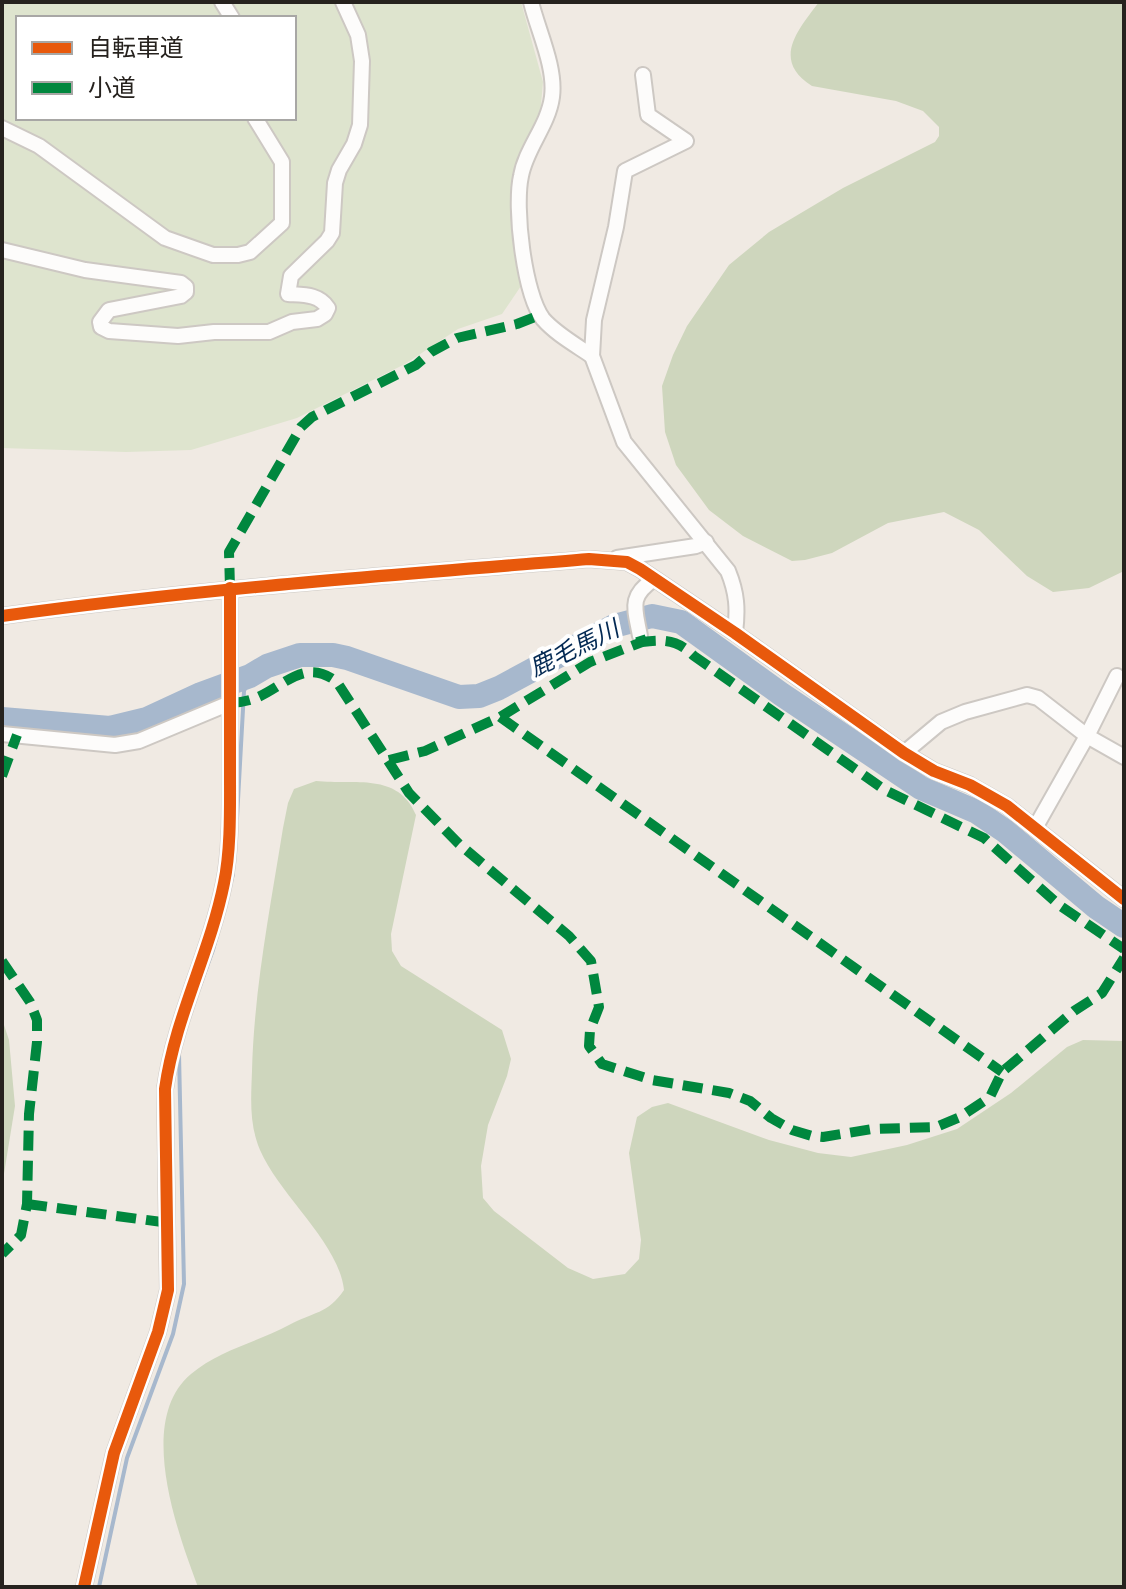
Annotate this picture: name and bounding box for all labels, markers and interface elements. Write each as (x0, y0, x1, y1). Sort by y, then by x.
legend (16, 16, 296, 120)
text: 自転車道 (88, 32, 184, 63)
text: 小道 (88, 72, 136, 103)
water label: 鹿毛馬川 (524, 612, 627, 683)

